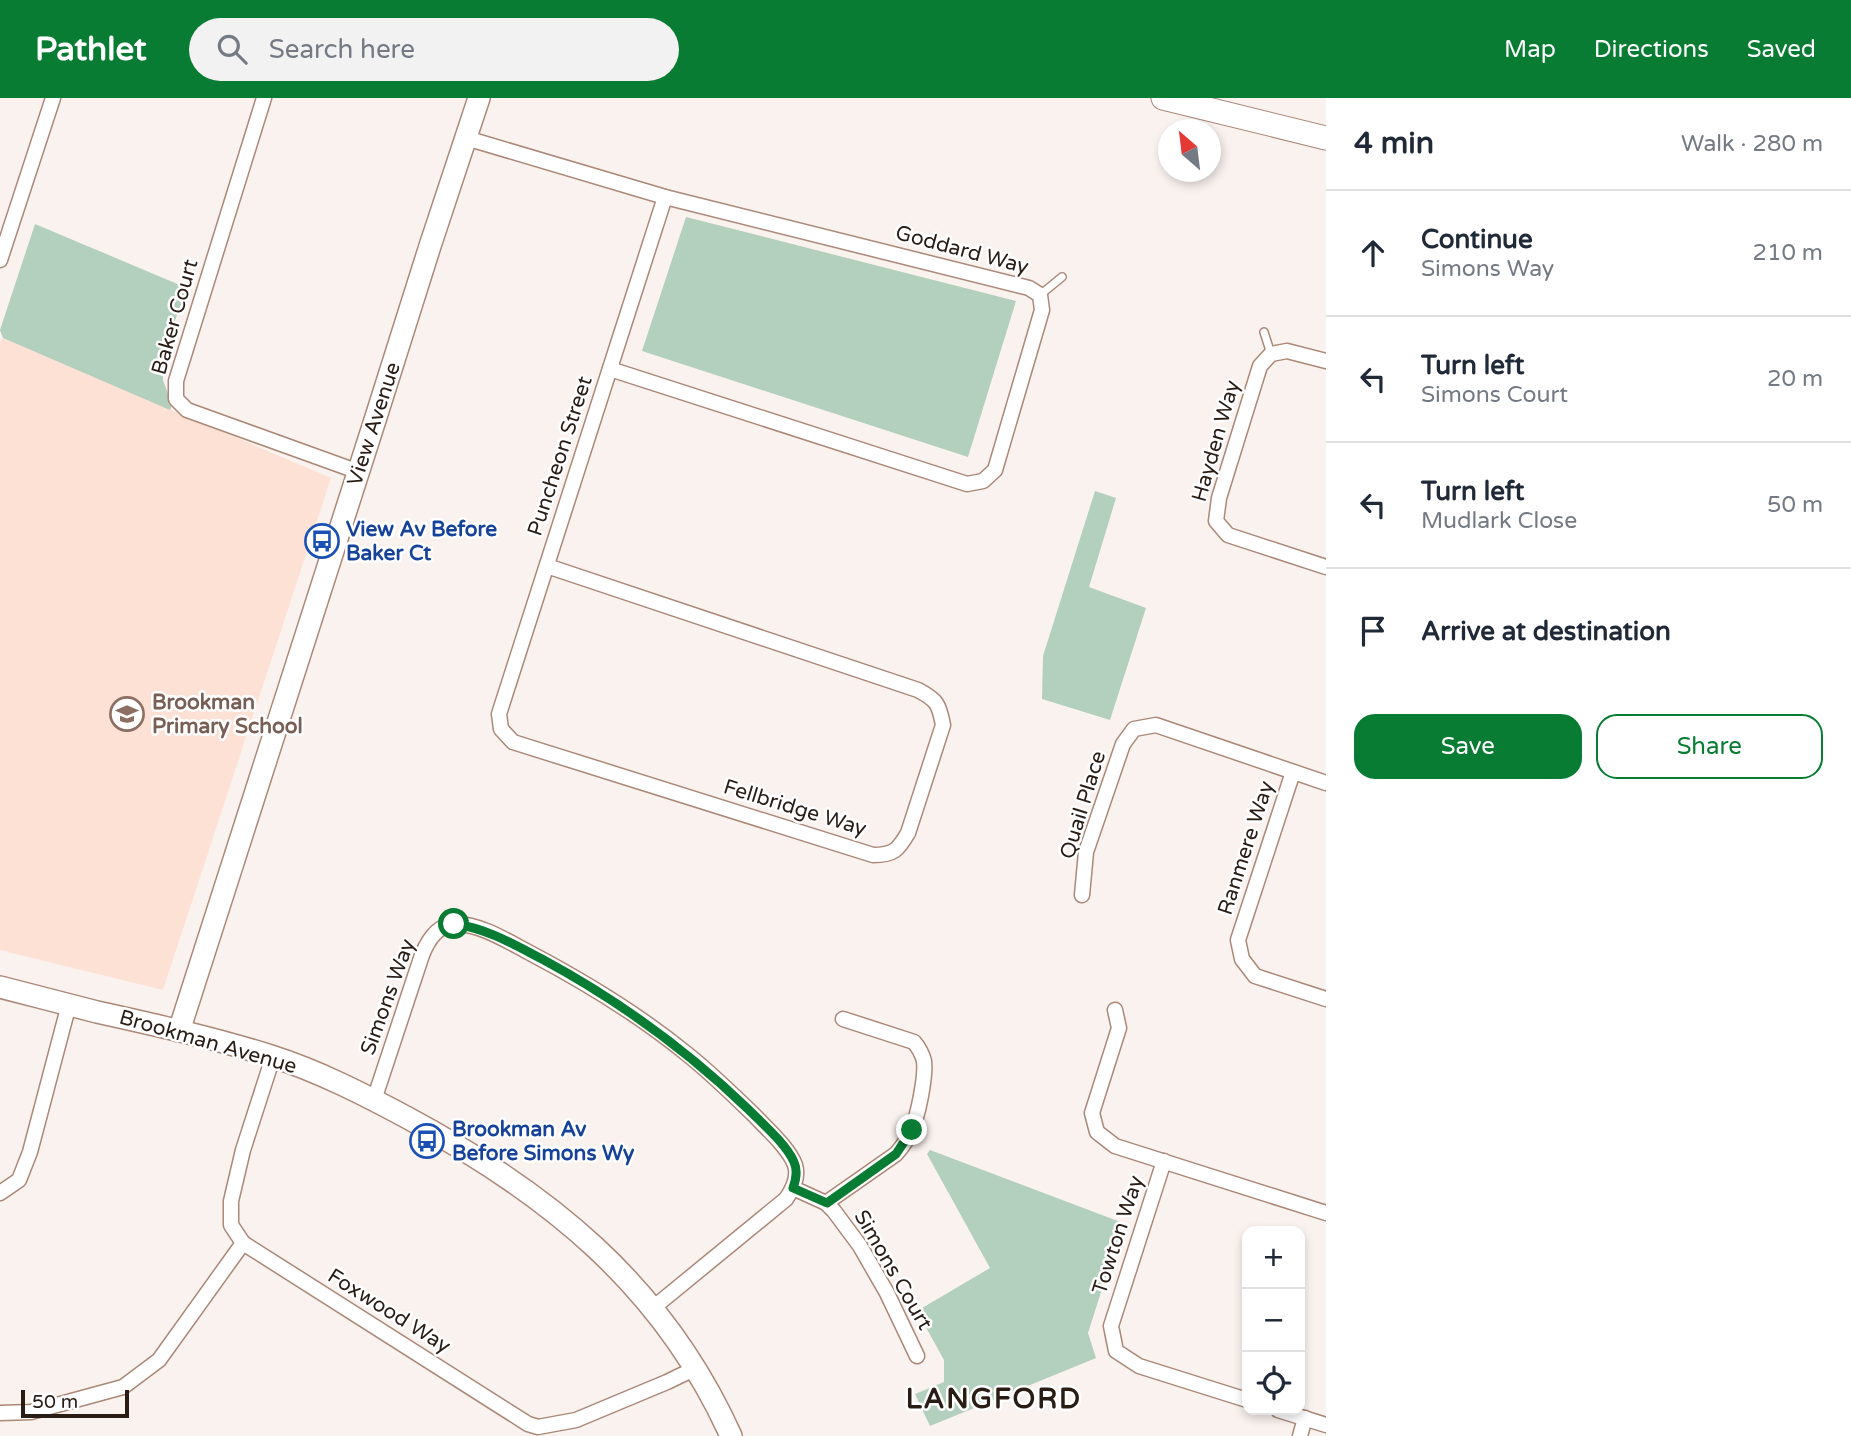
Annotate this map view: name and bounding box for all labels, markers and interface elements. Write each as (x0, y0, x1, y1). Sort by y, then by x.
search box (189, 18, 679, 81)
text: Pathlet (35, 30, 147, 69)
icon: search (213, 30, 251, 68)
text: Search here (269, 34, 415, 65)
text: Map (1504, 35, 1556, 64)
text: Directions (1594, 35, 1709, 64)
text: Saved (1747, 35, 1816, 64)
north arrow (1158, 119, 1221, 182)
text: 4 min (1354, 125, 1434, 162)
text: Walk · 280 m (1681, 130, 1823, 158)
street label: Goddard Way (893, 220, 1031, 280)
text: Continue (1421, 224, 1533, 255)
icon: ahead (1354, 234, 1392, 272)
text: 210 m (1753, 239, 1823, 267)
text: Simons Way (1421, 255, 1554, 283)
street label: Baker Court (147, 256, 203, 378)
text: Turn left (1421, 350, 1524, 381)
street label: View Avenue (342, 359, 406, 489)
icon: left (1354, 360, 1392, 398)
text: 20 m (1767, 365, 1823, 393)
street label: Puncheon Street (522, 373, 598, 539)
street label: Hayden Way (1187, 377, 1245, 505)
text: Simons Court (1421, 381, 1568, 409)
text: Turn left (1421, 476, 1524, 507)
icon: left (1354, 486, 1392, 524)
text: 50 m (1767, 491, 1823, 519)
text: Mudlark Close (1421, 507, 1577, 535)
place label: View Av Before Baker Ct (346, 517, 497, 566)
bus stop icon: View Av Before Baker Ct (303, 522, 341, 560)
icon: arrive (1354, 612, 1392, 650)
text: Arrive at destination (1421, 616, 1671, 647)
place label: Brookman Primary School (152, 690, 303, 739)
school or university icon: Brookman Primary School (108, 695, 146, 733)
button: Save (1354, 714, 1582, 779)
button: Share (1596, 714, 1823, 779)
street label: Quail Place (1055, 748, 1111, 862)
street label: Fellbridge Way (721, 774, 869, 842)
street label: Ranmere Way (1213, 778, 1279, 918)
route start (438, 908, 469, 939)
street label: Simons Way (355, 936, 421, 1058)
street label: Brookman Avenue (116, 1005, 300, 1079)
route end (896, 1114, 927, 1145)
place label: Brookman Av Before Simons Wy (452, 1117, 635, 1166)
bus stop icon: Brookman Av Before Simons Wy (408, 1122, 446, 1160)
street label: Towton Way (1087, 1172, 1149, 1298)
street label: Simons Court (849, 1206, 937, 1334)
map controls (1242, 1226, 1305, 1415)
button: + (1242, 1226, 1305, 1289)
street label: Foxwood Way (323, 1263, 455, 1359)
button: − (1242, 1289, 1305, 1352)
button: locate (1242, 1352, 1305, 1415)
district label: LANGFORD (906, 1382, 1082, 1416)
scale bar (21, 1387, 130, 1419)
text: 50 m (32, 1391, 78, 1413)

